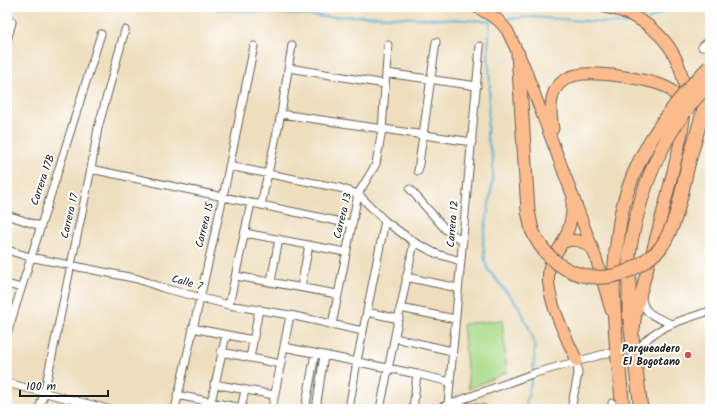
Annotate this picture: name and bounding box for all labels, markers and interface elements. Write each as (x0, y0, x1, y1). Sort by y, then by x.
street label: Carrera 17B (26, 152, 60, 208)
street label: Carrera 17 (56, 191, 84, 240)
street label: Carrera 13 (329, 191, 357, 241)
street label: Carrera 15 (191, 199, 220, 250)
street label: Carrera 12 (442, 200, 464, 248)
street label: Calle 7 (169, 270, 205, 296)
place label: Parqueadero El Bogotano (622, 340, 680, 371)
marker: Parqueadero El Bogotano (683, 350, 693, 360)
scale bar (20, 372, 108, 398)
text: 100 m (26, 377, 57, 396)

